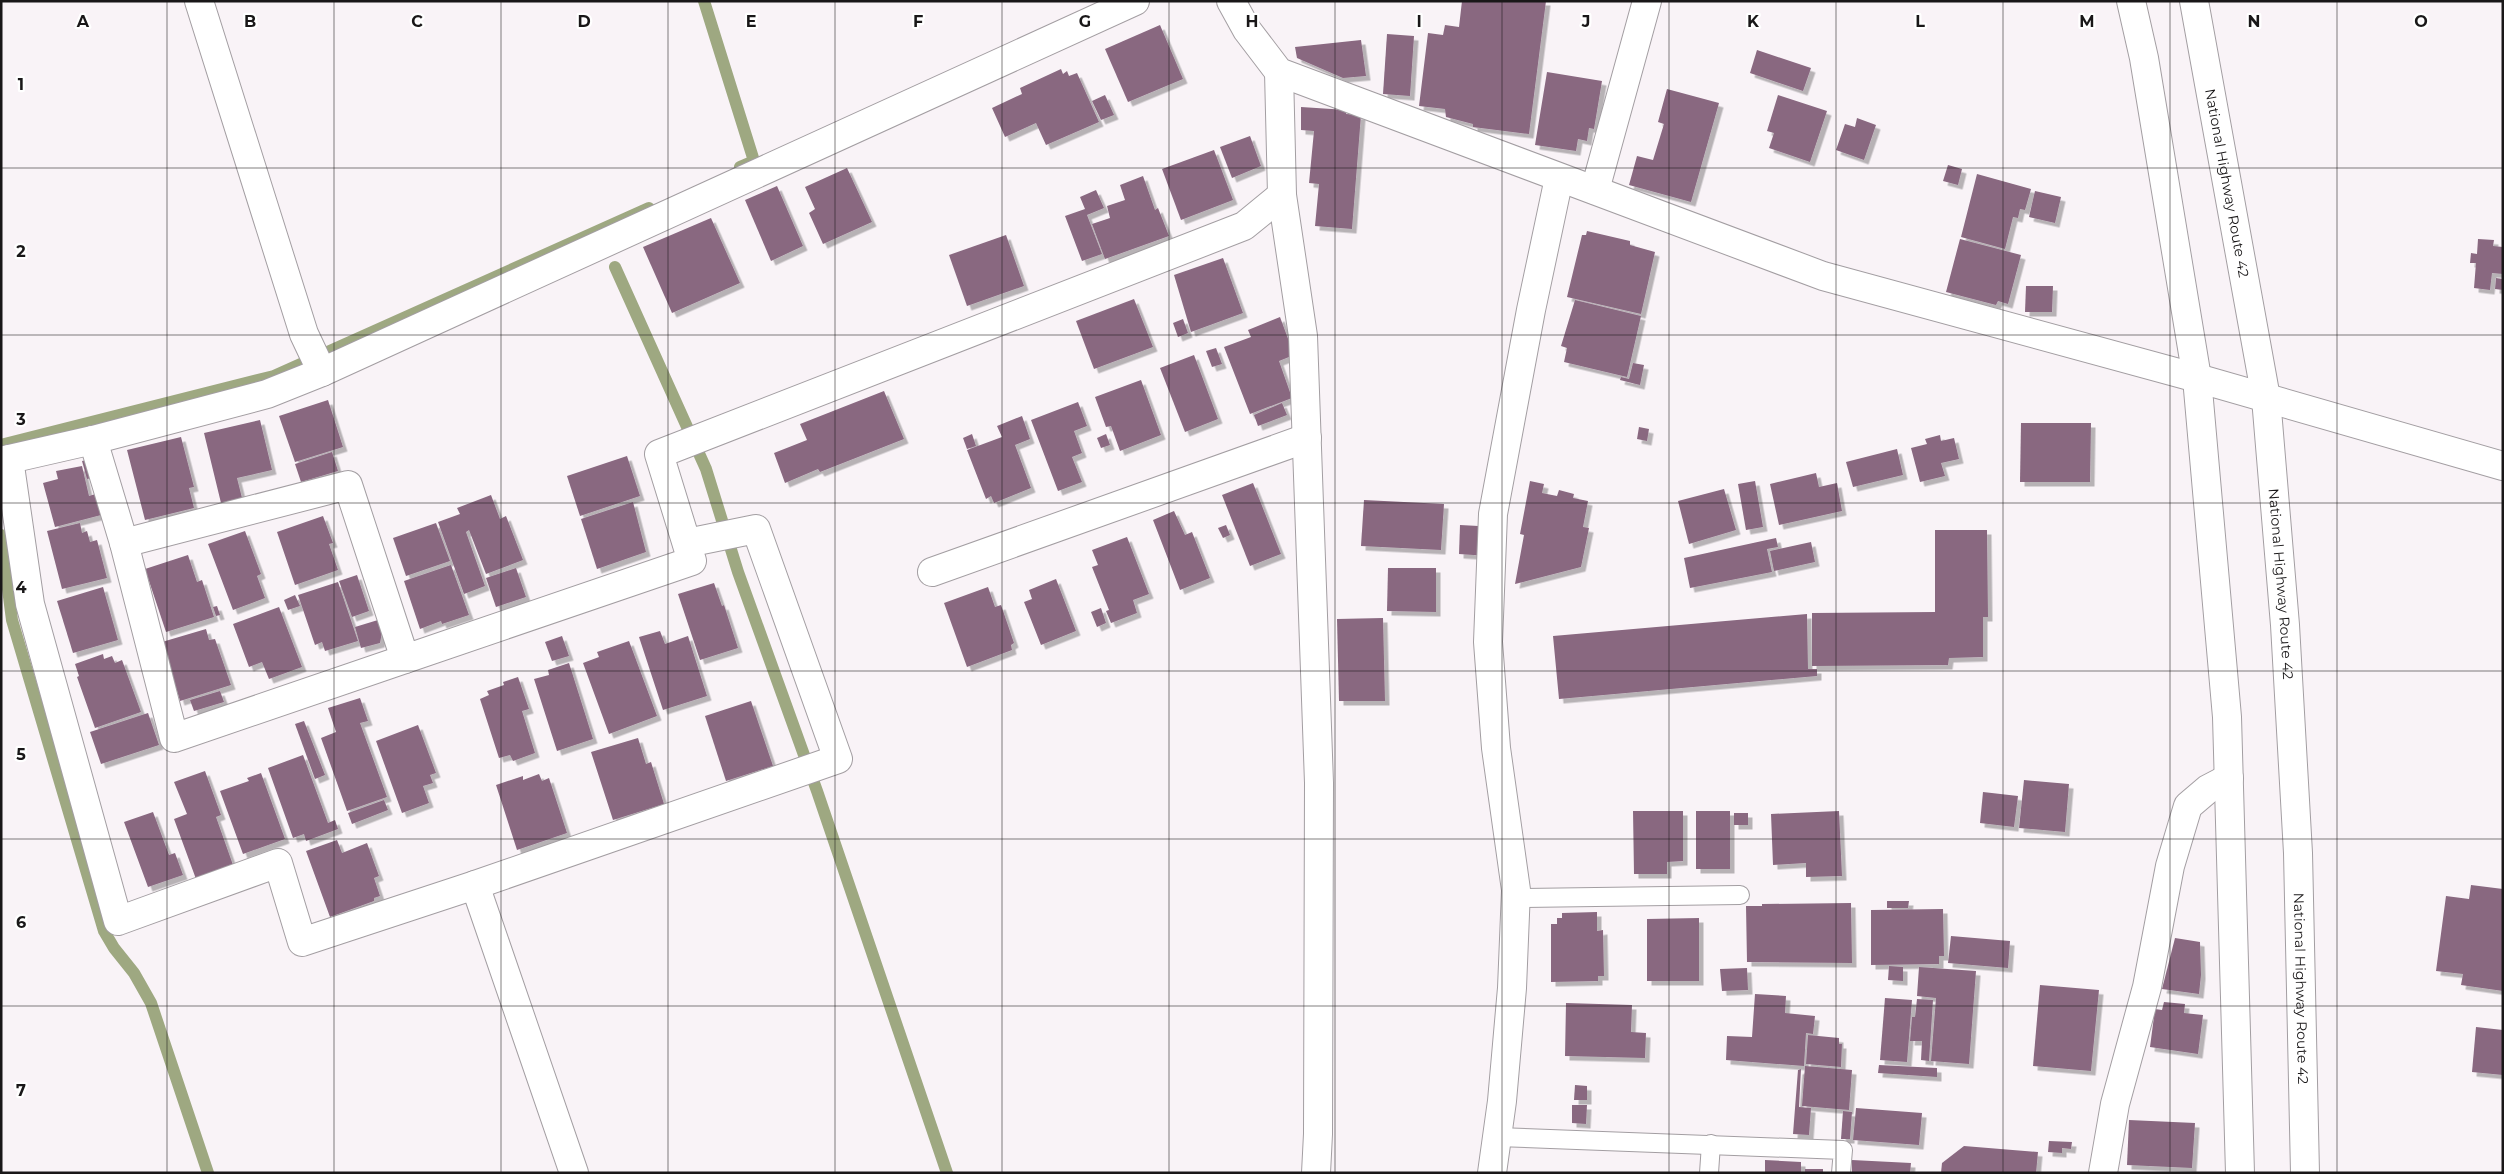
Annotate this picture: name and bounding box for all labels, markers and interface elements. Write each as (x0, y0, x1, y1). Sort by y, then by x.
text: A (76, 12, 90, 31)
text: B (244, 12, 256, 31)
text: C (411, 12, 423, 31)
text: D (577, 12, 591, 31)
text: E (746, 12, 756, 31)
text: F (913, 12, 923, 31)
text: G (1079, 12, 1091, 31)
text: H (1246, 12, 1258, 31)
text: I (1416, 12, 1422, 31)
text: J (1581, 12, 1590, 31)
text: K (1747, 12, 1760, 31)
text: L (1915, 12, 1925, 31)
text: M (2079, 12, 2095, 31)
text: N (2248, 12, 2260, 31)
text: O (2414, 12, 2428, 31)
text: 1 (18, 75, 24, 94)
street label: National Highway Route 42 (2201, 87, 2253, 279)
text: 2 (16, 242, 26, 261)
text: 3 (15, 410, 26, 429)
street label: National Highway Route 42 (2265, 488, 2297, 680)
text: 4 (15, 578, 27, 597)
text: 5 (16, 745, 26, 764)
street label: National Highway Route 42 (2290, 892, 2312, 1084)
text: 6 (16, 913, 26, 932)
text: 7 (16, 1081, 26, 1100)

